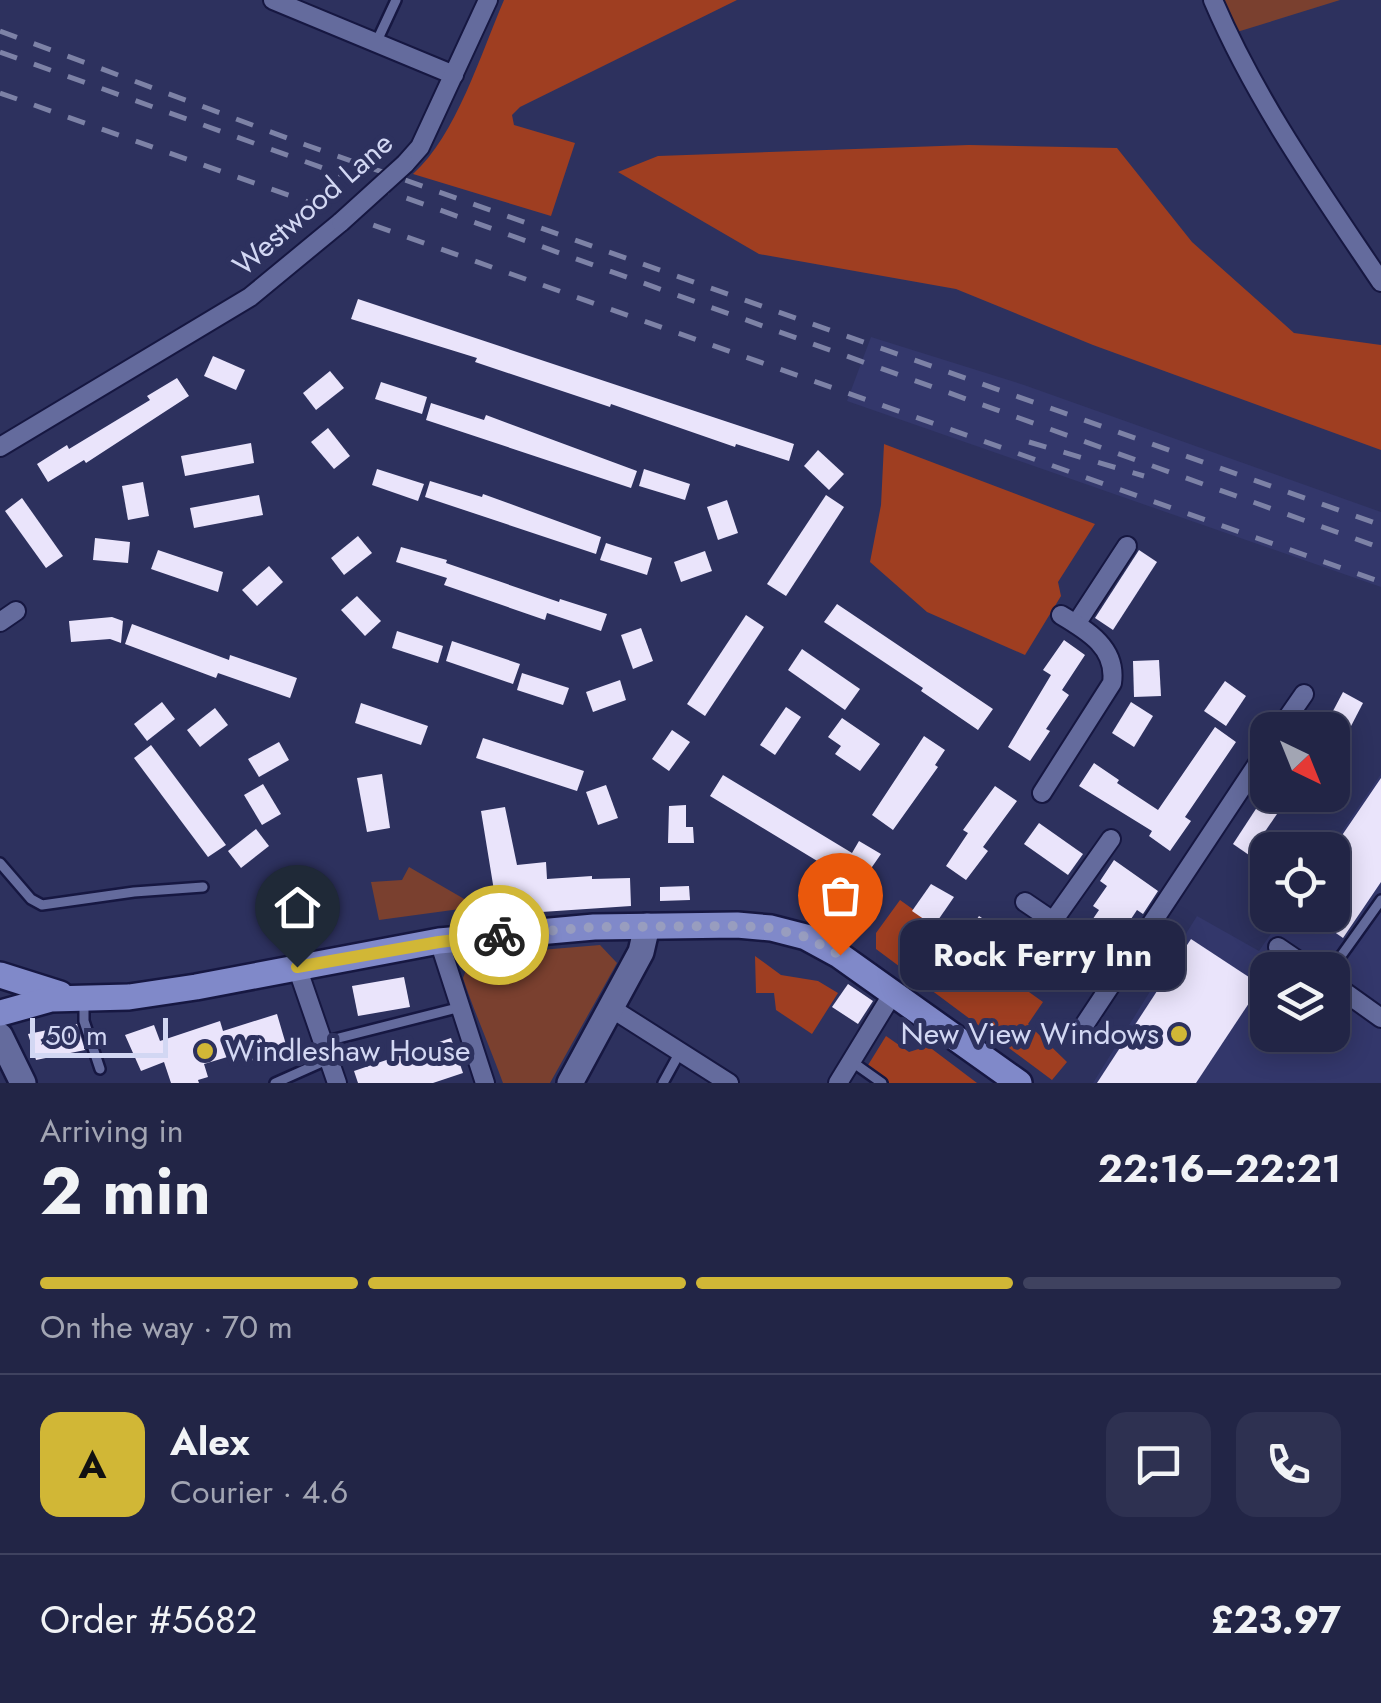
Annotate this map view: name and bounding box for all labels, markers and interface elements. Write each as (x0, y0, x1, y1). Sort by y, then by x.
street label: Westwood Lane (223, 122, 402, 285)
north arrow (1250, 712, 1350, 812)
map controls (1250, 712, 1350, 1052)
button: locate (1250, 832, 1350, 932)
pin (798, 853, 883, 956)
pin (255, 865, 340, 968)
icon: bag (813, 868, 868, 923)
icon: home (270, 880, 325, 935)
courier (449, 885, 549, 985)
icon: bike (472, 908, 527, 963)
callout: Rock Ferry Inn (900, 920, 1185, 990)
text: Rock Ferry Inn (933, 932, 1152, 978)
button: layers (1250, 952, 1350, 1052)
place label: New View Windows (901, 1012, 1159, 1055)
scale bar (30, 1013, 168, 1058)
text: 50 m (45, 1015, 108, 1056)
marker: New View Windows (1168, 1023, 1190, 1045)
place label: Windleshaw House (225, 1029, 470, 1072)
marker: Windleshaw House (194, 1040, 216, 1062)
text: Arriving in (40, 1108, 184, 1154)
text: 22:16–22:21 (1098, 1141, 1341, 1196)
text: 2 min (40, 1144, 211, 1238)
text: On the way · 70 m (40, 1304, 293, 1350)
button: chat (1106, 1412, 1211, 1517)
button: phone (1236, 1412, 1341, 1517)
text: Alex (170, 1414, 250, 1469)
text: A (79, 1437, 106, 1492)
text: Courier · 4.6 (170, 1469, 348, 1515)
text: Order #5682 (40, 1592, 257, 1647)
text: £23.97 (1210, 1592, 1341, 1647)

